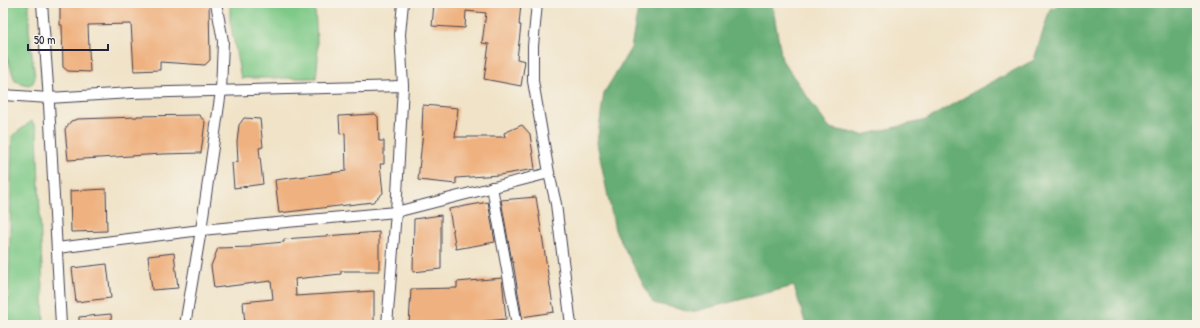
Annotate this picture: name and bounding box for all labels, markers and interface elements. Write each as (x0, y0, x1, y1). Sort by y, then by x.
scale bar (28, 26, 108, 52)
text: 50 m (34, 31, 55, 48)

